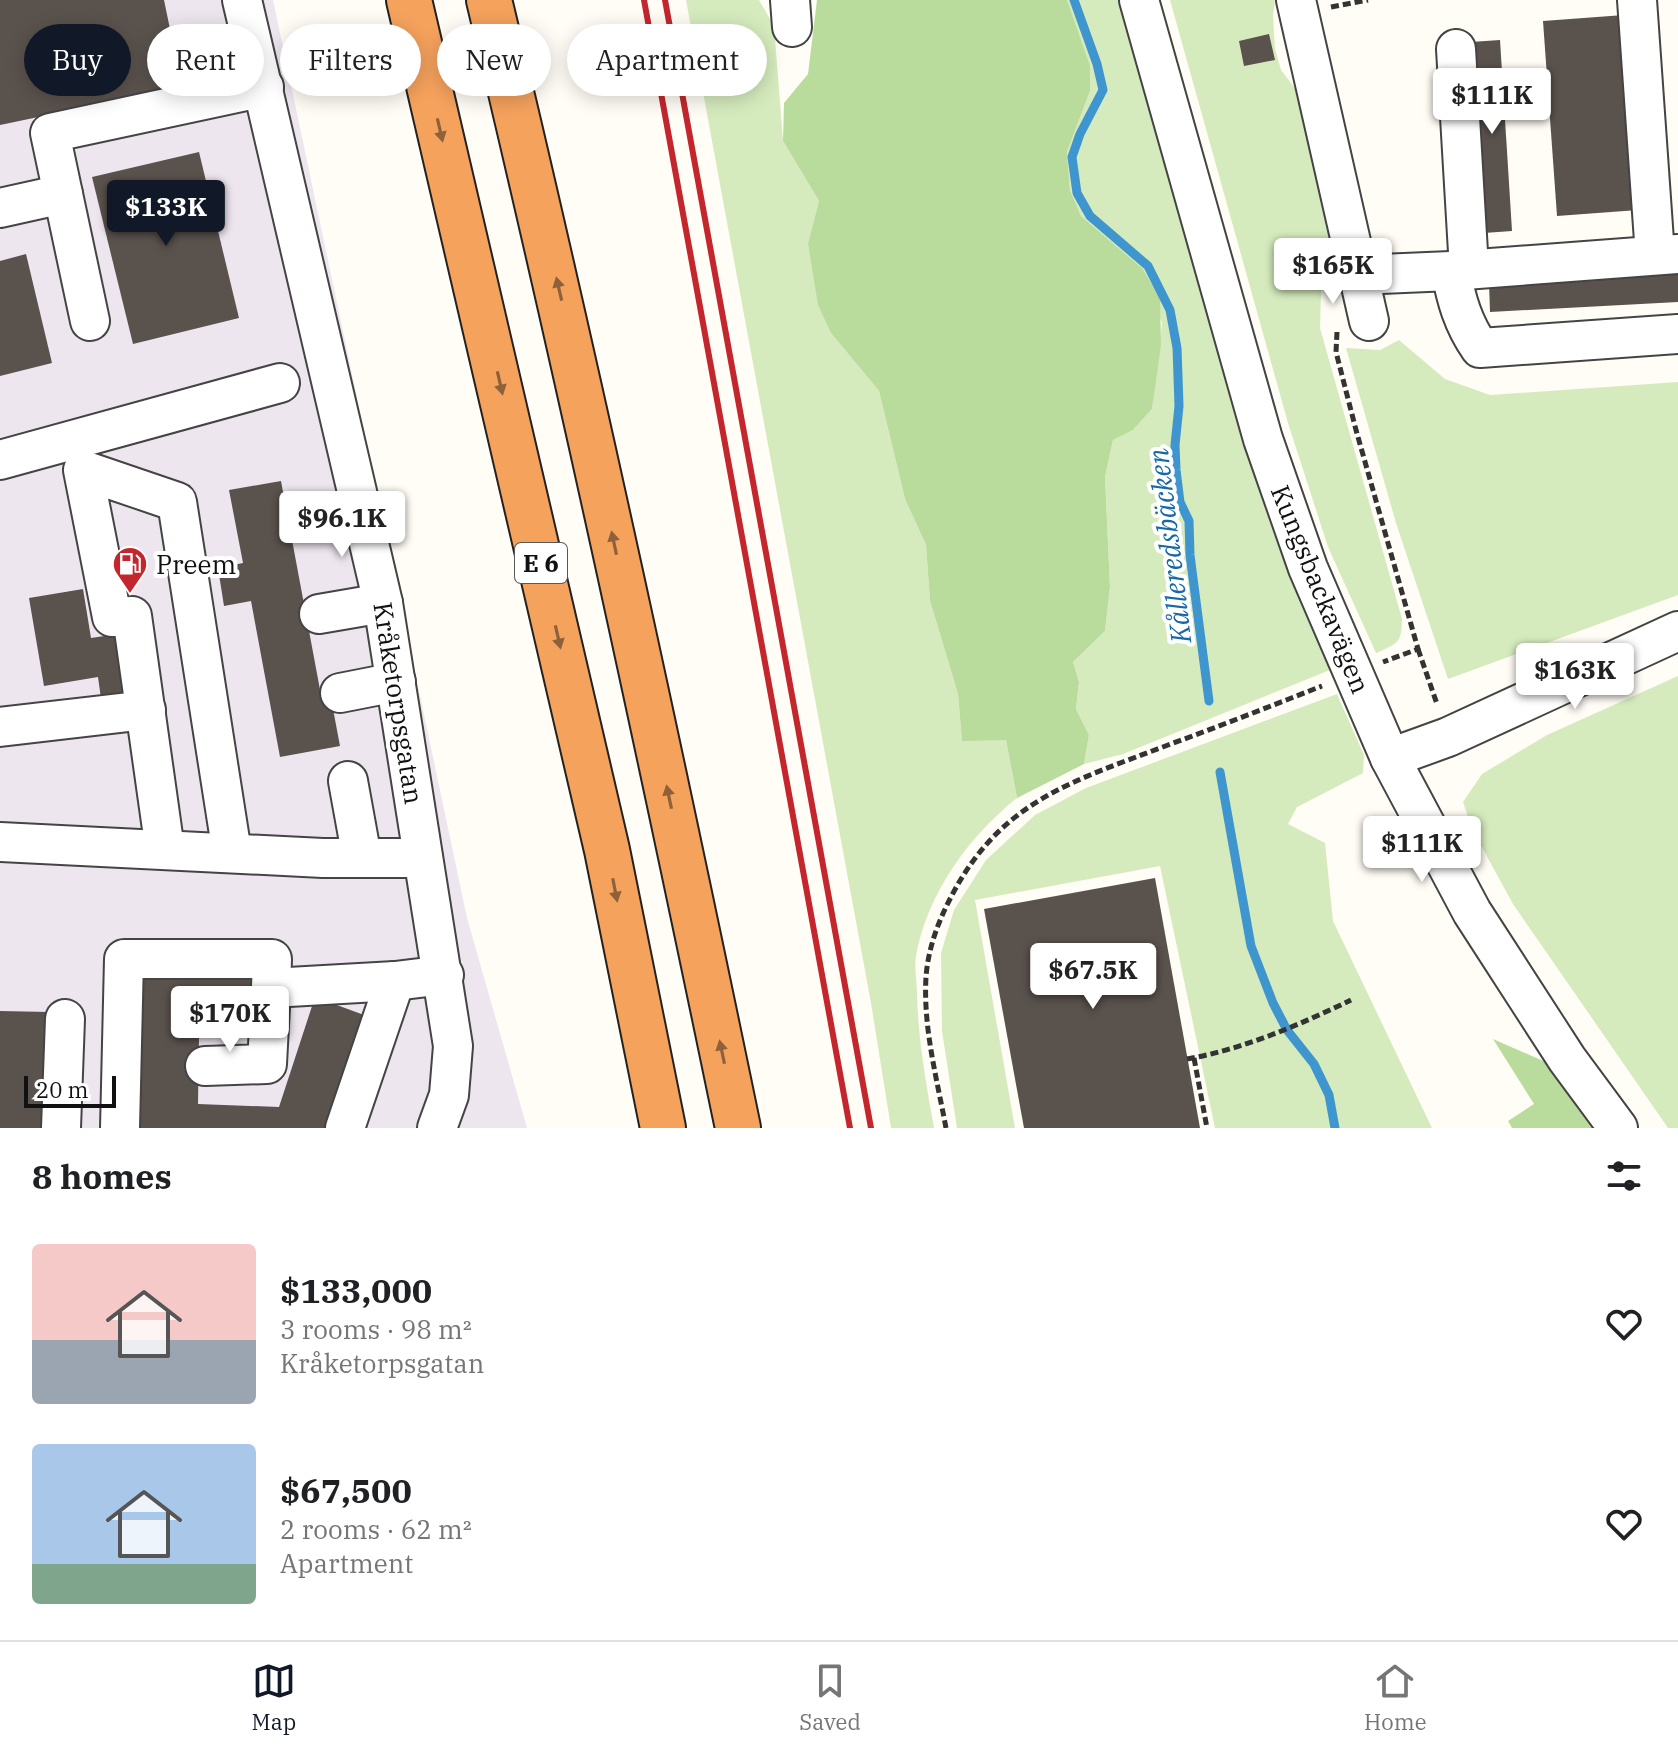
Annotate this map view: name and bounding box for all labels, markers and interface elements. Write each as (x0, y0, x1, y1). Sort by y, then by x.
chip: Buy (24, 24, 131, 96)
chip: Rent (147, 24, 264, 96)
chip: Filters (280, 24, 421, 96)
chip: New (437, 24, 551, 96)
chip: Apartment (567, 24, 767, 96)
pin: $111K (1436, 68, 1548, 136)
text: $111K (1451, 77, 1533, 111)
one-way arrow (434, 118, 447, 143)
pin: $133K (110, 180, 222, 248)
text: $133K (125, 189, 207, 223)
pin: $165K (1277, 238, 1389, 306)
text: $165K (1292, 247, 1374, 281)
one-way arrow (552, 276, 564, 301)
one-way arrow (494, 371, 507, 396)
water label: Kålleredsbäcken (1139, 446, 1199, 646)
street label: Kungsbackavägen (1264, 480, 1378, 698)
pin: $96.1K (277, 491, 407, 559)
text: $96.1K (297, 500, 387, 534)
one-way arrow (607, 530, 620, 555)
road number: E 6 (515, 543, 567, 583)
fuel station icon: Preem (111, 545, 149, 595)
place label: Preem (156, 547, 236, 581)
street label: Kråketorpsgatan (366, 599, 432, 807)
one-way arrow (552, 624, 565, 649)
pin: $163K (1519, 643, 1631, 711)
text: $163K (1534, 652, 1616, 686)
one-way arrow (662, 784, 675, 809)
pin: $111K (1366, 816, 1478, 884)
text: $111K (1381, 825, 1463, 859)
one-way arrow (609, 878, 622, 903)
pin: $67.5K (1028, 943, 1158, 1011)
text: $67.5K (1048, 952, 1138, 986)
pin: $170K (174, 986, 286, 1054)
text: $170K (189, 995, 271, 1029)
one-way arrow (715, 1039, 728, 1064)
scale bar (24, 1072, 116, 1108)
text: 20 m (36, 1075, 88, 1104)
text: 8 homes (32, 1154, 172, 1198)
icon: filters (1602, 1154, 1646, 1198)
text: $133,000 (280, 1268, 432, 1312)
icon: home (96, 1276, 192, 1372)
icon: heart (1602, 1302, 1646, 1346)
text: 3 rooms · 98 m² (280, 1312, 472, 1346)
text: Kråketorpsgatan (280, 1346, 484, 1380)
text: $67,500 (280, 1468, 412, 1512)
icon: home (96, 1476, 192, 1572)
icon: heart (1602, 1502, 1646, 1546)
text: 2 rooms · 62 m² (280, 1512, 472, 1546)
text: Apartment (280, 1546, 413, 1580)
tab: Map (252, 1659, 296, 1736)
tab: Saved (799, 1659, 861, 1736)
tab: Home (1364, 1659, 1426, 1736)

